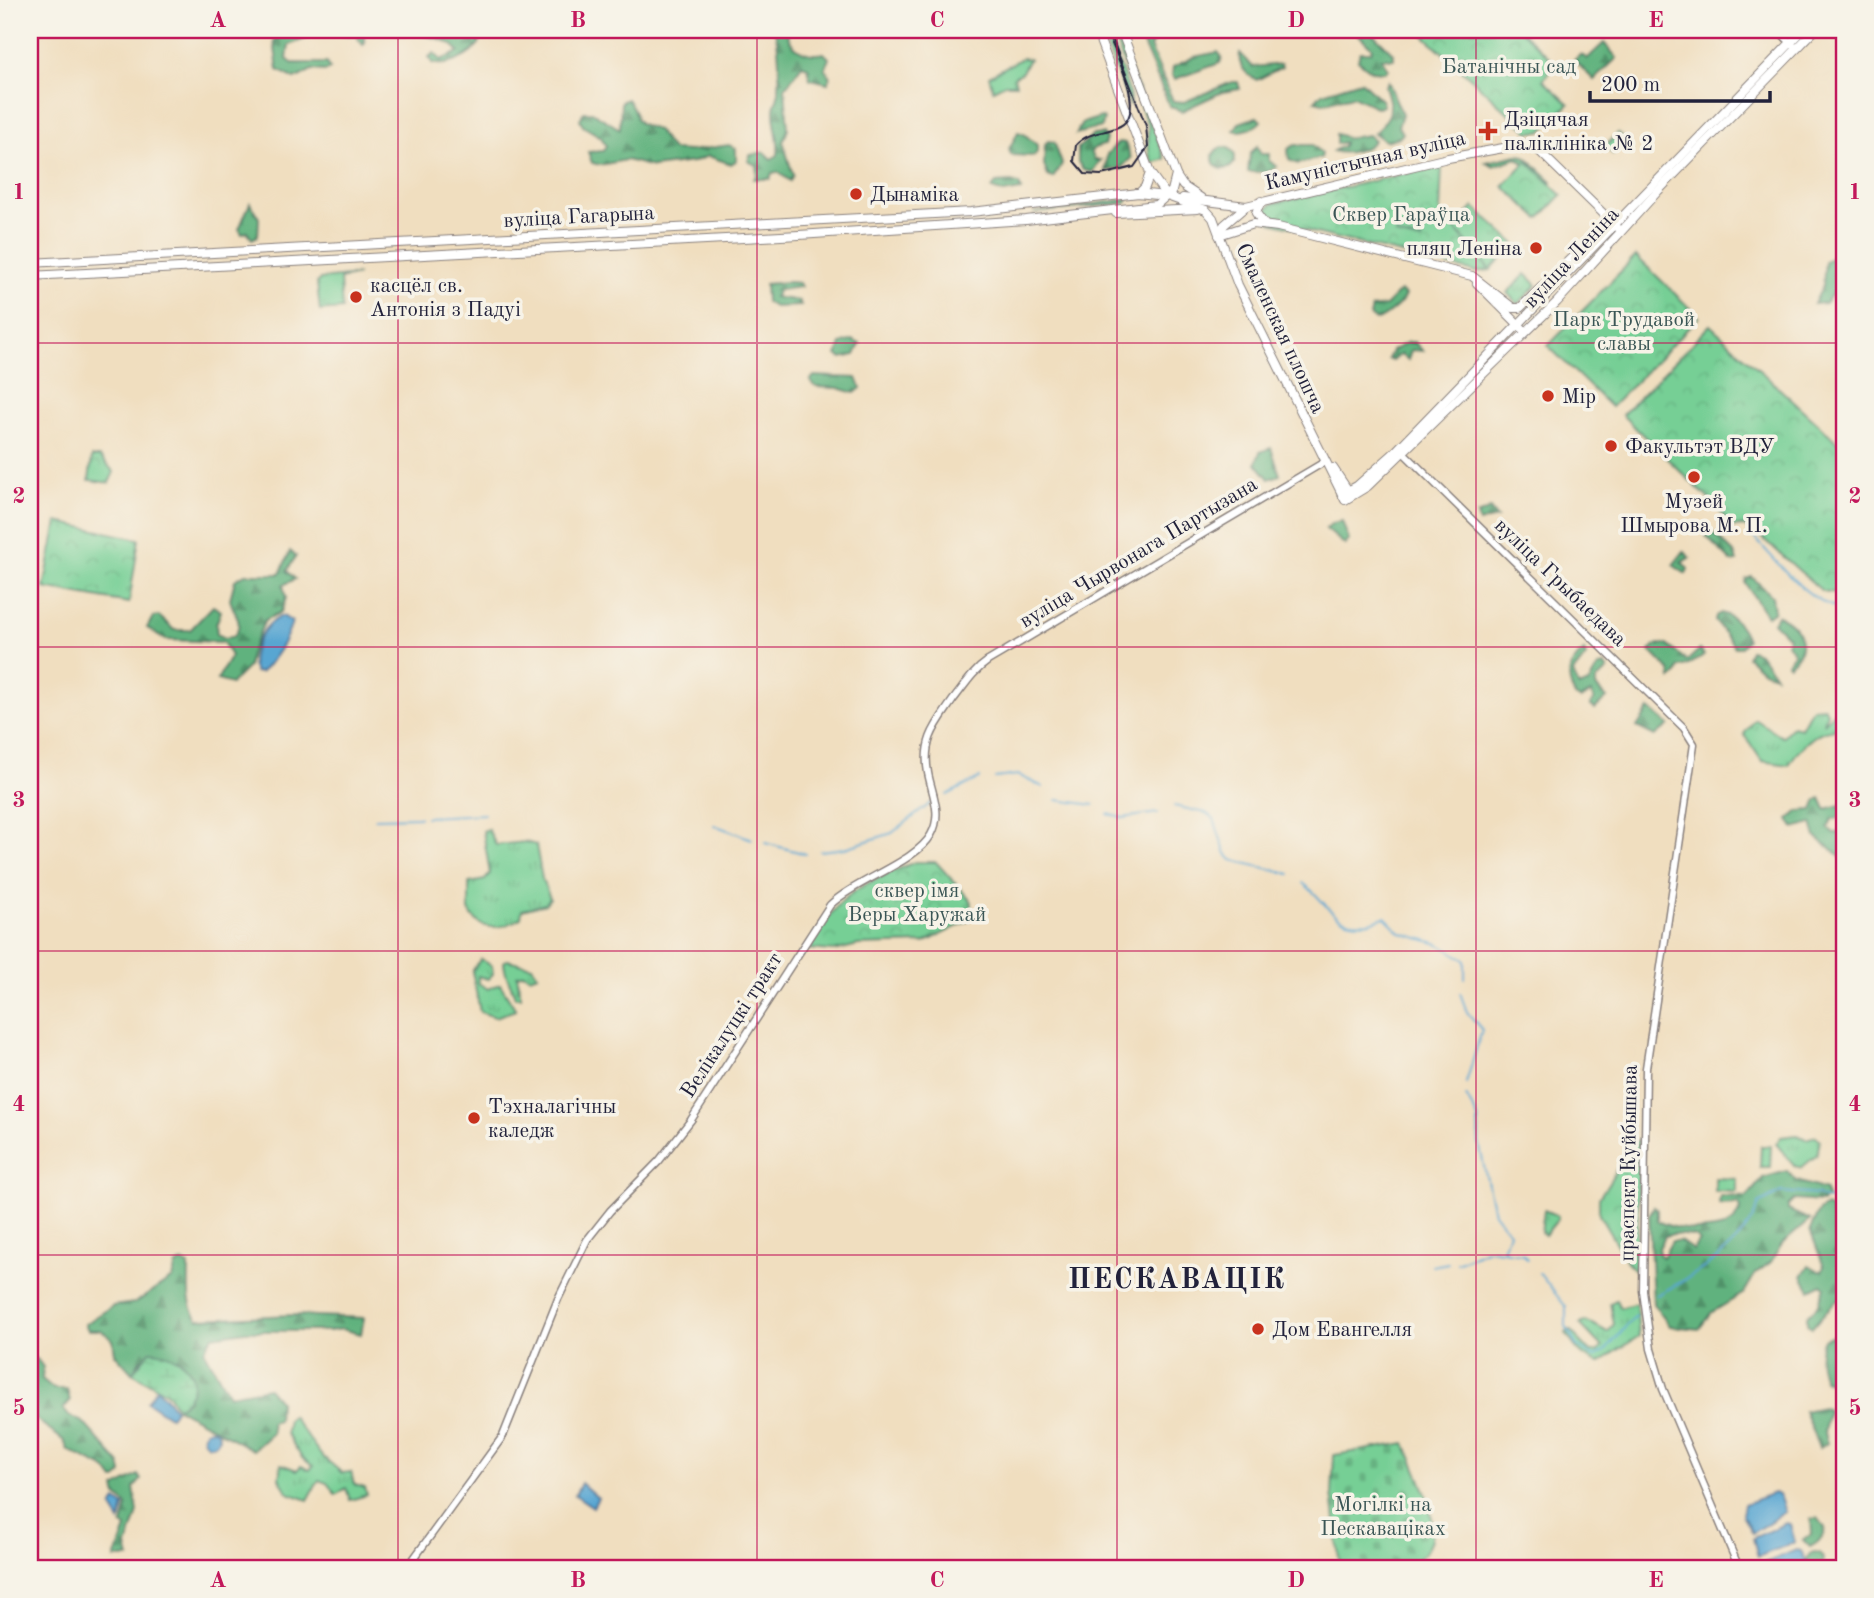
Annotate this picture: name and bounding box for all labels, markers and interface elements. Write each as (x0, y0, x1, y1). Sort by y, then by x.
text: A (209, 9, 227, 32)
text: B (570, 9, 586, 32)
text: C (929, 9, 945, 32)
text: D (1287, 9, 1305, 32)
text: E (1648, 9, 1664, 32)
park label: Батанічны сад (1442, 57, 1577, 78)
scale bar (1590, 60, 1771, 104)
text: 200 m (1601, 75, 1660, 96)
place label: Дзіцячая паліклініка № 2 (1504, 110, 1653, 155)
marker: Дзіцячая паліклініка № 2 (1478, 121, 1498, 141)
street label: Камуністычная вуліца (1263, 128, 1468, 195)
text: 1 (12, 181, 26, 204)
text: 1 (1848, 181, 1862, 204)
place label: Дынаміка (870, 185, 959, 206)
marker: Дынаміка (848, 186, 864, 202)
street label: вуліца Гагарына (503, 203, 655, 232)
street label: вуліца Леніна (1520, 204, 1624, 312)
park label: Сквер Гараўца (1332, 205, 1470, 226)
place label: пляц Леніна (1407, 239, 1522, 260)
marker: пляц Леніна (1528, 240, 1544, 256)
street label: Смаленская плошча (1231, 241, 1328, 417)
place label: касцёл св. Антонія з Падуі (370, 276, 521, 321)
marker: касцёл св. Антонія з Падуі (348, 289, 364, 305)
park label: Парк Трудавой славы (1553, 310, 1695, 355)
place label: Мір (1562, 387, 1596, 408)
marker: Мір (1540, 388, 1556, 404)
place label: Факультэт ВДУ (1625, 437, 1775, 458)
marker: Факультэт ВДУ (1603, 438, 1619, 454)
marker: Музей Шмырова М. П. (1686, 469, 1702, 485)
street label: вуліца Чырвонага Партызана (1016, 474, 1261, 633)
text: 2 (12, 485, 26, 508)
text: 2 (1848, 485, 1862, 508)
place label: Музей Шмырова М. П. (1620, 492, 1768, 537)
street label: вуліца Грыбаедава (1490, 515, 1630, 651)
text: 3 (12, 789, 26, 812)
text: 3 (1848, 789, 1862, 812)
park label: сквер імя Веры Харужай (848, 881, 986, 926)
street label: Велікалуцкі тракт (678, 949, 787, 1102)
street label: праспект Куйбышава (1617, 1064, 1642, 1262)
text: 4 (12, 1093, 26, 1116)
text: 4 (1848, 1093, 1862, 1116)
place label: Тэхналагічны каледж (488, 1097, 616, 1142)
marker: Тэхналагічны каледж (466, 1110, 482, 1126)
district label: ПЕСКАВАЦІК (1068, 1266, 1286, 1295)
place label: Дом Евангелля (1272, 1320, 1412, 1341)
marker: Дом Евангелля (1250, 1321, 1266, 1337)
text: 5 (12, 1397, 26, 1420)
text: 5 (1848, 1397, 1862, 1420)
park label: Могілкі на Пескаваціках (1320, 1495, 1446, 1540)
text: A (209, 1569, 227, 1592)
text: B (570, 1569, 586, 1592)
text: C (929, 1569, 945, 1592)
text: D (1287, 1569, 1305, 1592)
text: E (1648, 1569, 1664, 1592)

